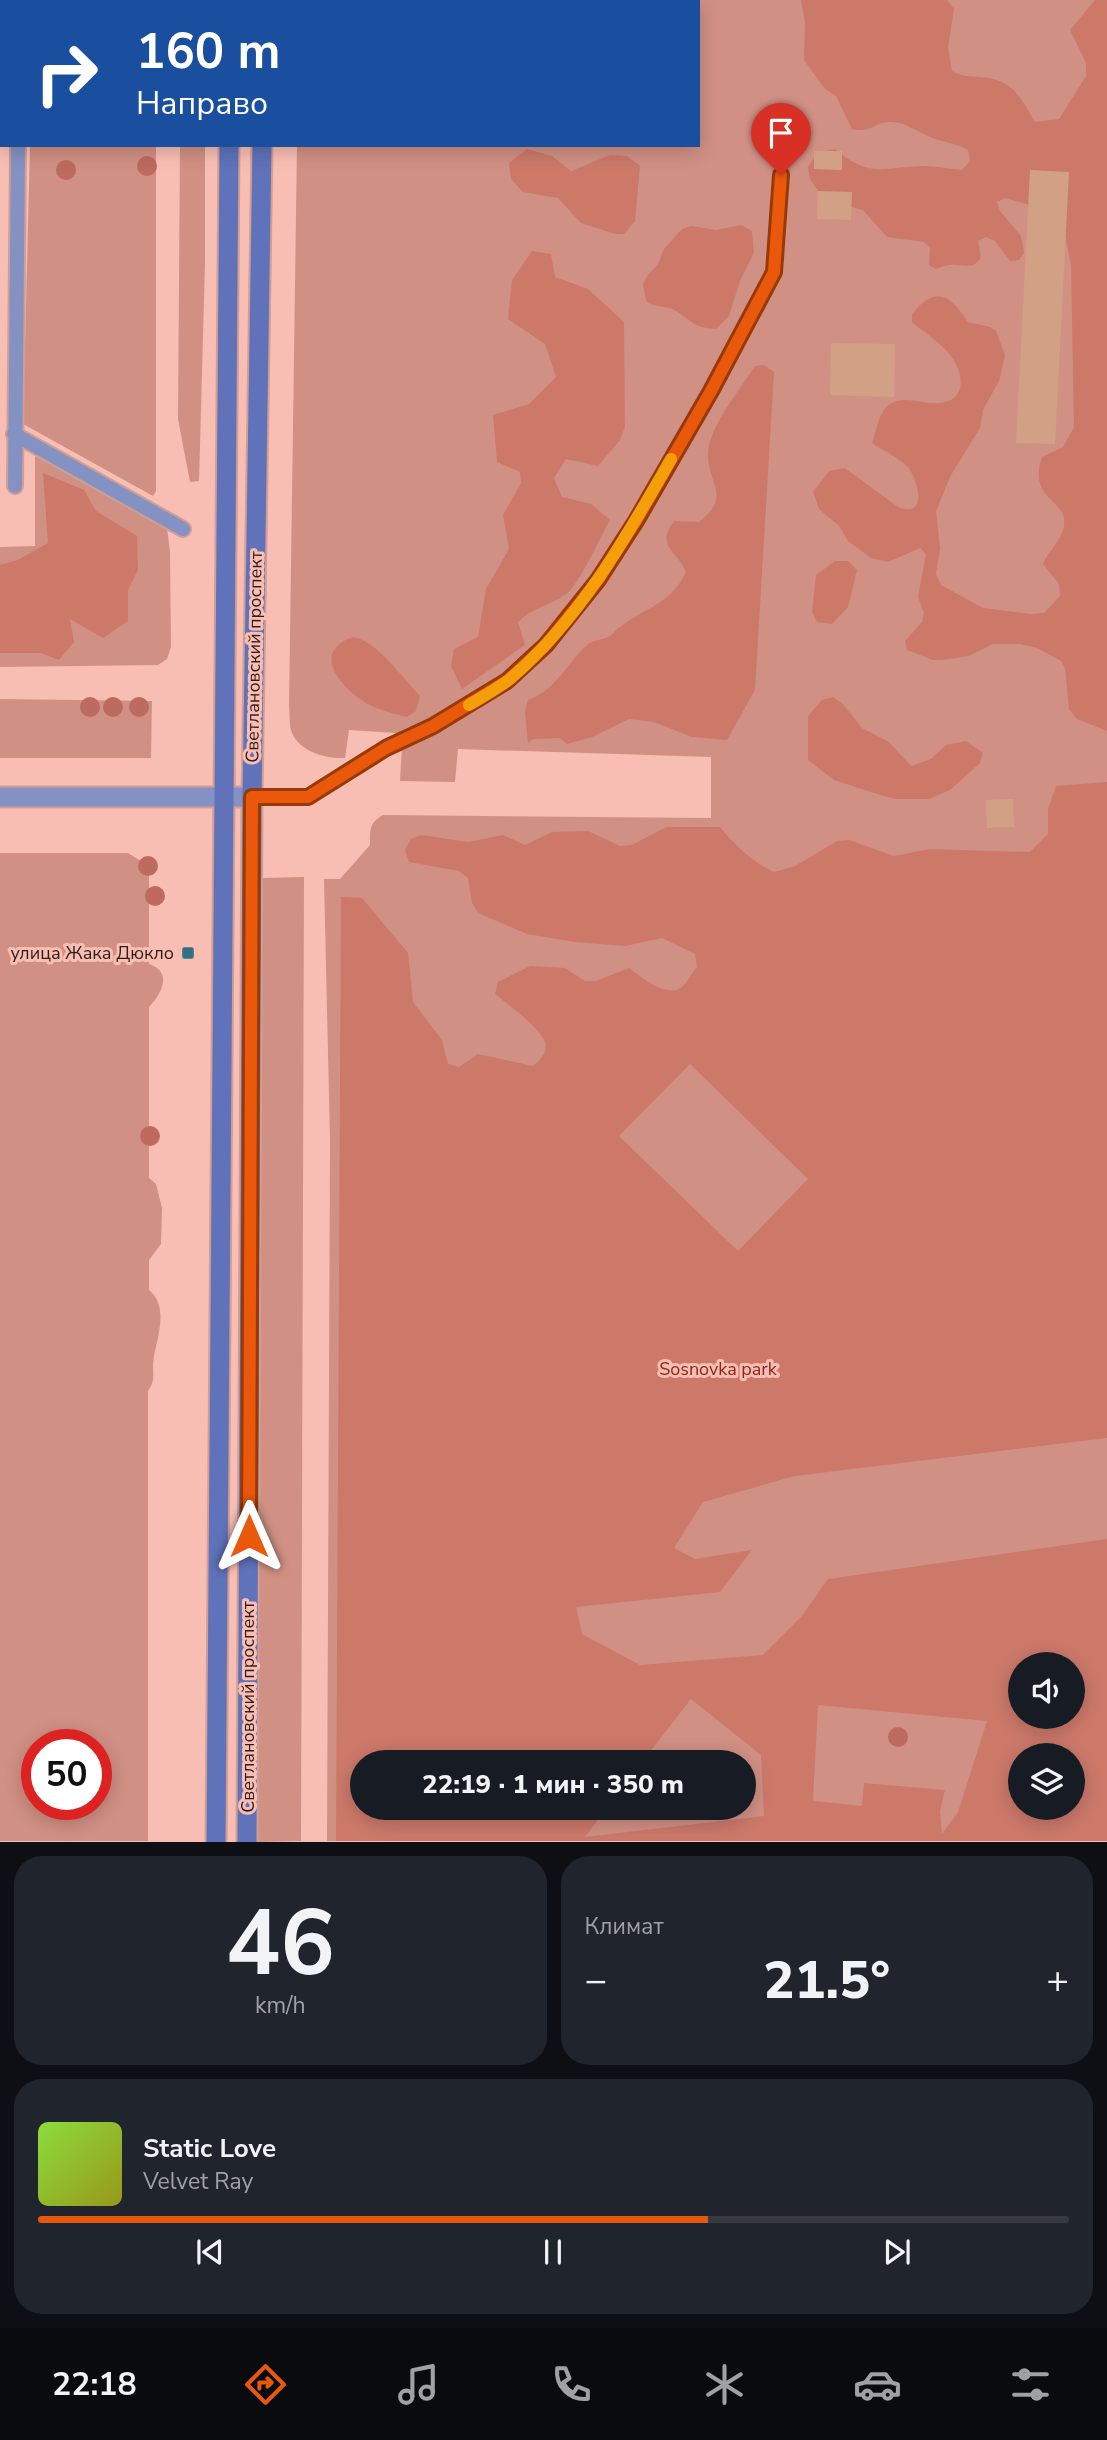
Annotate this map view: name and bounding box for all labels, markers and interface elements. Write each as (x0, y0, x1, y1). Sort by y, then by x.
text: 160 m (136, 18, 280, 85)
icon: right (21, 28, 112, 119)
text: Направо (136, 82, 268, 125)
pin (751, 103, 811, 175)
icon: arrive (762, 114, 800, 152)
street label: Светлановский проспект (240, 551, 268, 763)
place label: улица Жака Дюкло (10, 941, 174, 965)
marker: улица Жака Дюкло (180, 945, 196, 961)
park label: Sosnovka park (659, 1357, 778, 1381)
position arrow (212, 1499, 286, 1573)
street label: Светлановский проспект (236, 1601, 260, 1813)
map controls (1008, 1652, 1085, 1820)
button: sound (1008, 1652, 1085, 1729)
speed limit sign: 50 (21, 1729, 112, 1820)
button: layers (1008, 1743, 1085, 1820)
text: 22:19 · 1 мин · 350 m (422, 1767, 684, 1802)
text: 46 (226, 1882, 335, 2006)
text: Климат (585, 1911, 664, 1942)
text: 21.5° (763, 1945, 890, 2016)
text: − (585, 1955, 607, 2006)
text: + (1046, 1955, 1069, 2006)
text: km/h (255, 1990, 306, 2021)
text: Static Love (143, 2131, 276, 2166)
text: Velvet Ray (143, 2166, 253, 2197)
icon: previous (191, 2233, 229, 2271)
icon: pause (534, 2233, 572, 2271)
icon: next (878, 2233, 916, 2271)
icon: directions (241, 2360, 290, 2409)
icon: music (394, 2360, 443, 2409)
icon: phone (547, 2360, 596, 2409)
icon: climate (700, 2360, 749, 2409)
icon: car (853, 2360, 902, 2409)
icon: filters (1006, 2360, 1055, 2409)
text: 22:18 (52, 2363, 137, 2406)

